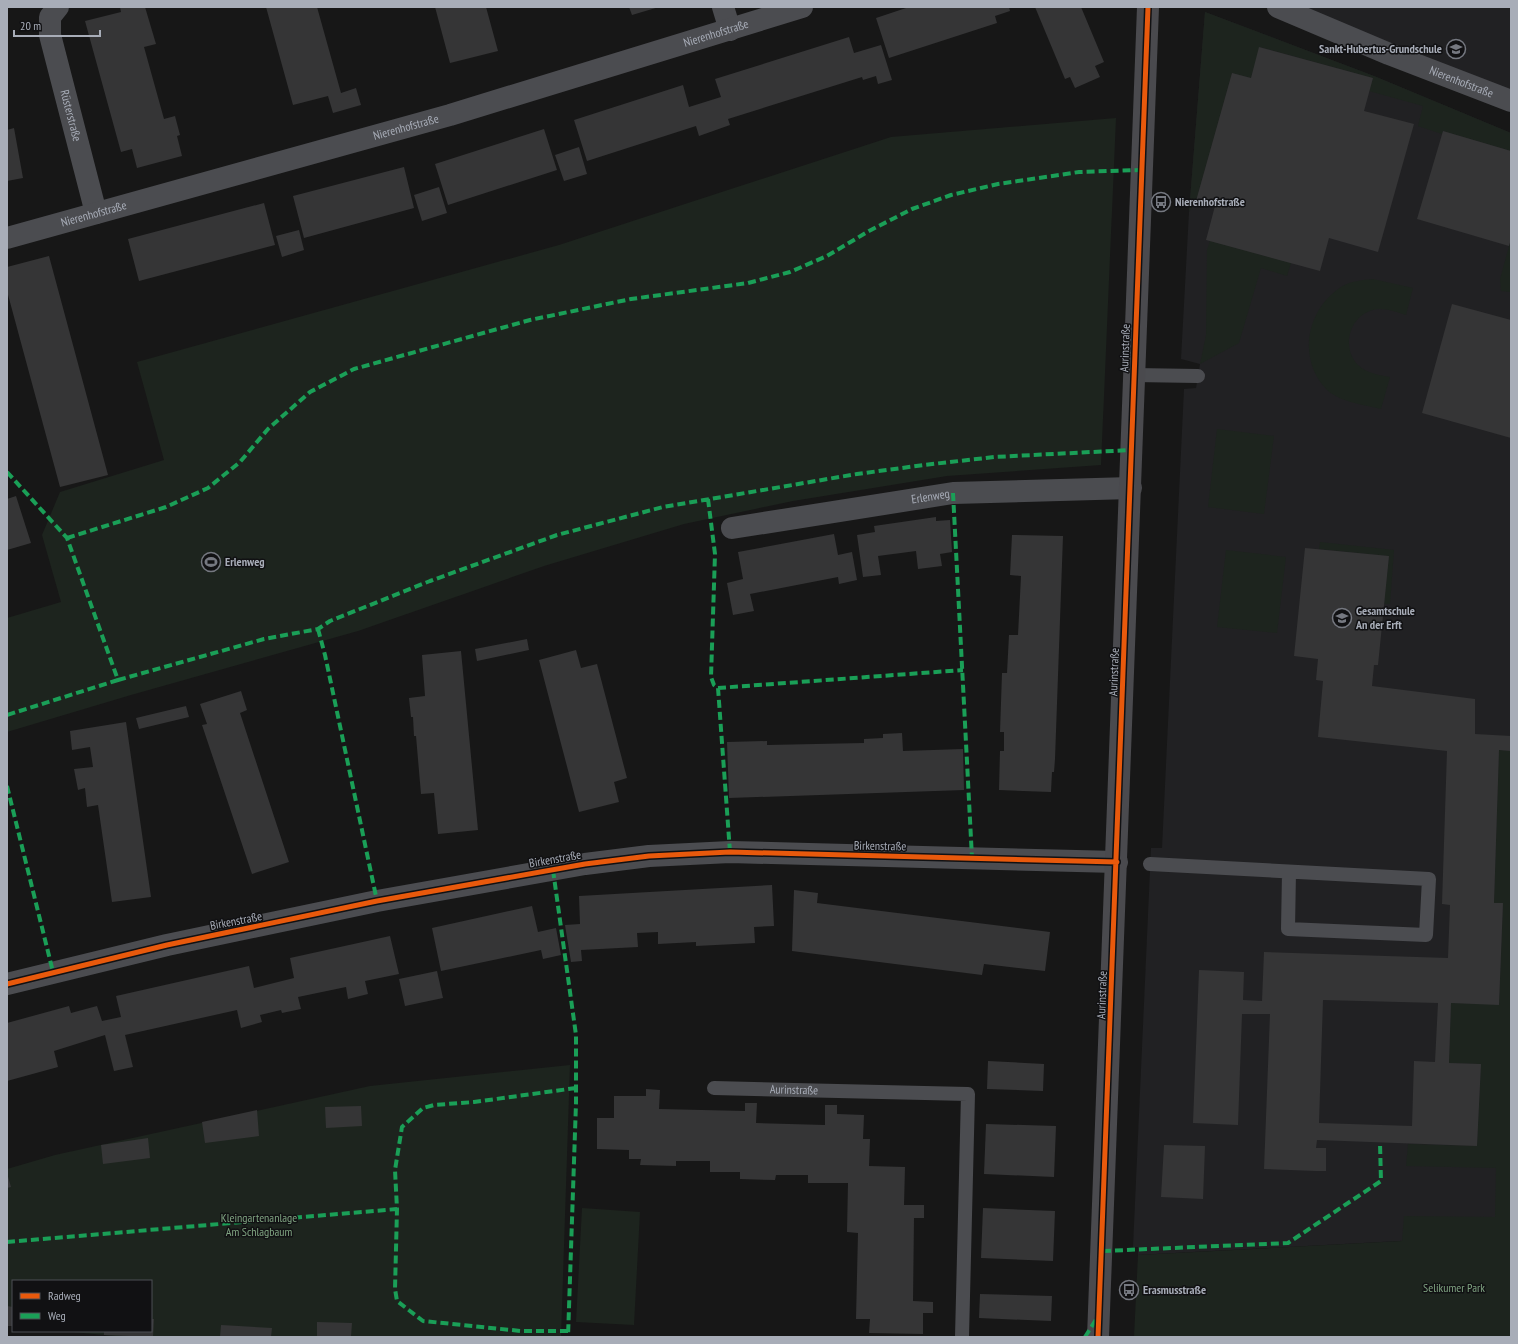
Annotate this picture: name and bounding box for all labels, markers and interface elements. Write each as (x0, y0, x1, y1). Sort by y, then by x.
scale bar (14, 12, 100, 38)
street label: Nierenhofstraße (681, 16, 750, 50)
text: 20 m (20, 18, 41, 33)
school or university icon: Sankt-Hubertus-Grundschule (1445, 38, 1467, 60)
place label: Sankt-Hubertus-Grundschule (1319, 41, 1442, 56)
street label: Nierenhofstraße (1427, 62, 1496, 100)
street label: Rüsterstraße (57, 88, 85, 143)
street label: Nierenhofstraße (371, 111, 440, 143)
bus stop icon: Nierenhofstraße (1150, 191, 1172, 213)
place label: Nierenhofstraße (1175, 194, 1245, 209)
street label: Nierenhofstraße (59, 197, 128, 230)
street label: Aurinstraße (1116, 324, 1133, 372)
street label: Erlenweg (910, 486, 951, 506)
sports icon: Erlenweg (200, 551, 222, 573)
place label: Erlenweg (225, 554, 265, 569)
place label: Gesamtschule An der Erft (1355, 603, 1415, 632)
school or university icon: Gesamtschule An der Erft (1331, 607, 1353, 629)
street label: Aurinstraße (1105, 648, 1122, 696)
street label: Birkenstraße (854, 838, 906, 853)
street label: Birkenstraße (528, 847, 582, 870)
street label: Birkenstraße (209, 908, 263, 933)
street label: Aurinstraße (1093, 971, 1110, 1019)
street label: Aurinstraße (770, 1081, 818, 1097)
park label: Kleingartenanlage Am Schlagbaum (221, 1210, 297, 1239)
bus stop icon: Erasmusstraße (1118, 1279, 1140, 1301)
legend (12, 1280, 152, 1332)
park label: Selikumer Park (1423, 1280, 1485, 1295)
place label: Erasmusstraße (1143, 1282, 1206, 1297)
text: Radweg (48, 1288, 81, 1303)
text: Weg (48, 1308, 66, 1323)

